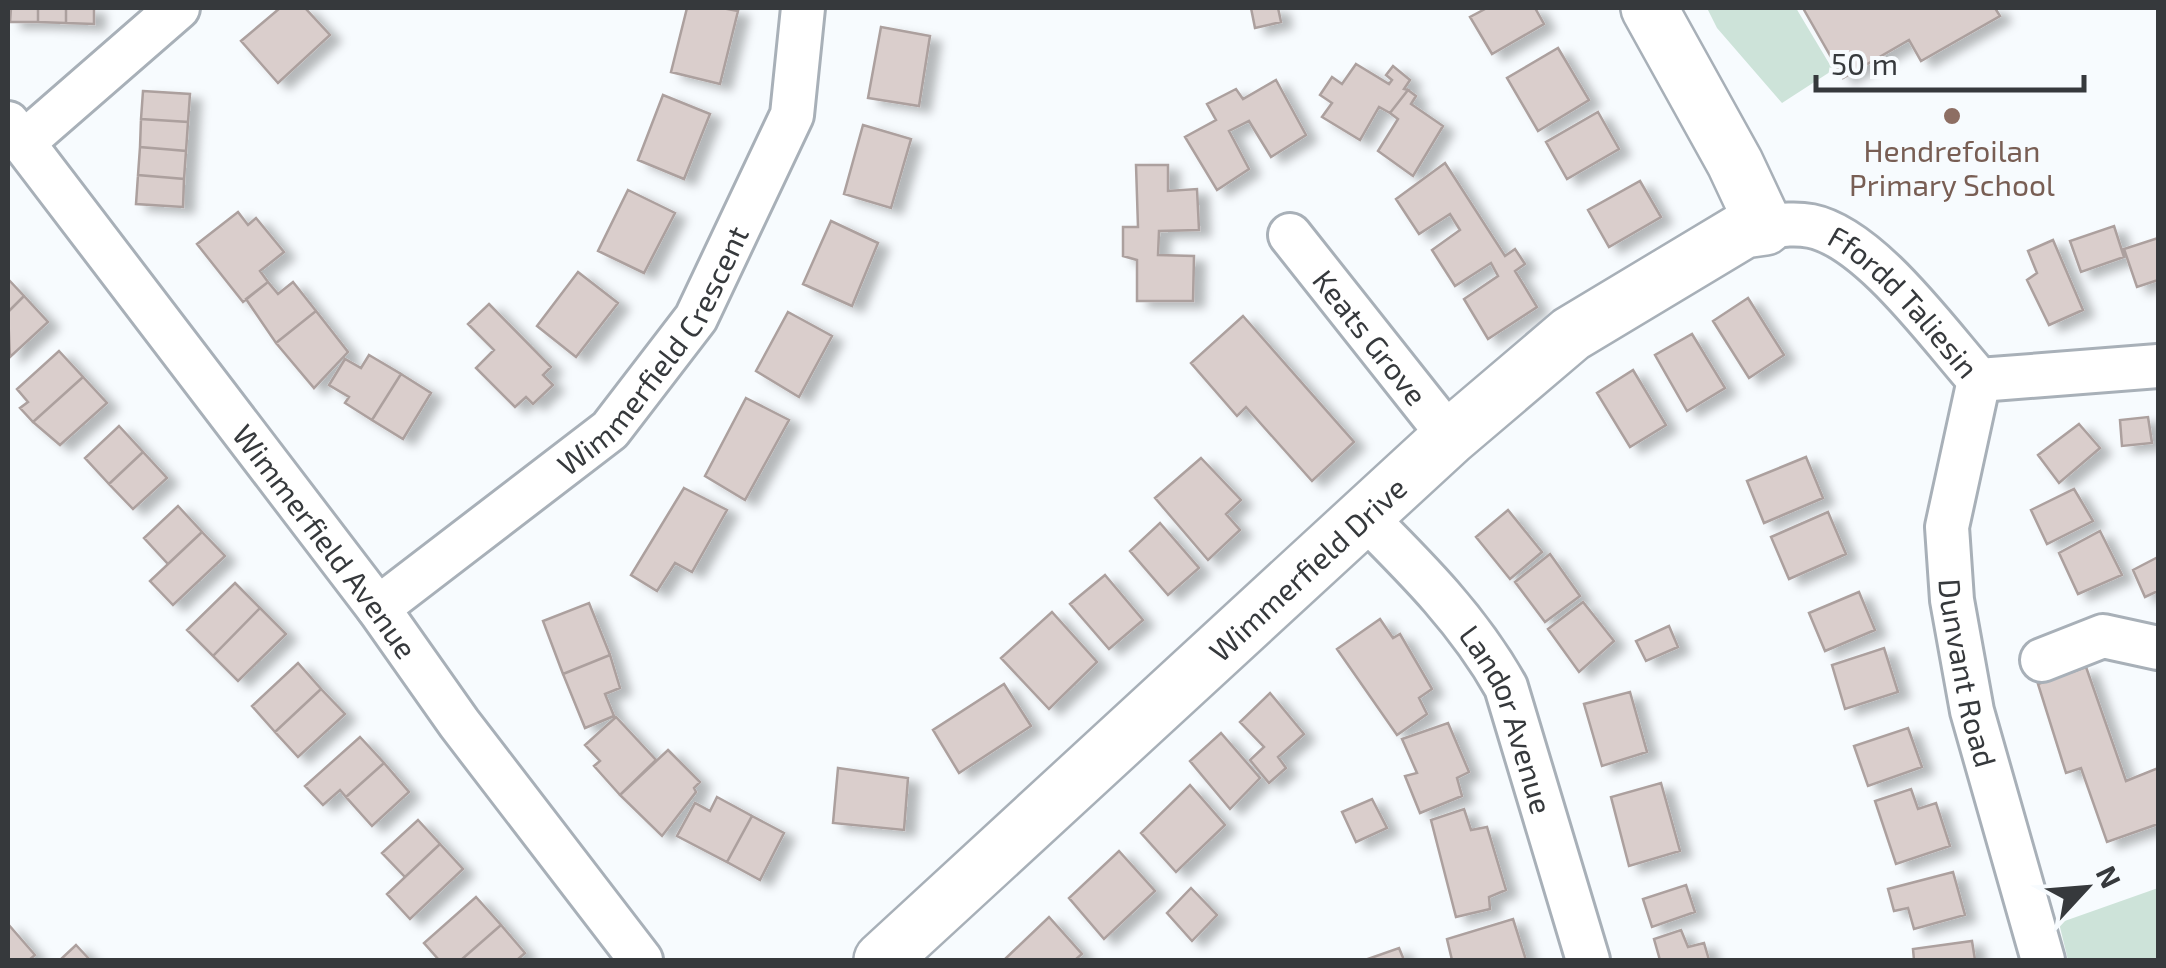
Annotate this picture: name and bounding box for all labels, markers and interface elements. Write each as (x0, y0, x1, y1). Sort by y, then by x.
scale bar (1816, 30, 2084, 92)
text: 50 m (1831, 45, 1898, 81)
marker: Hendrefoilan Primary School (1941, 105, 1963, 127)
place label: Hendrefoilan Primary School (1849, 132, 2055, 202)
street label: Ffordd Taliesin (1823, 217, 1987, 385)
street label: Wimmerfield Crescent (550, 220, 755, 482)
street label: Keats Grove (1306, 262, 1435, 412)
street label: Wimmerfield Avenue (226, 417, 425, 665)
street label: Wimmerfield Drive (1201, 469, 1413, 668)
street label: Dunvant Road (1933, 578, 2005, 771)
street label: Landor Avenue (1453, 618, 1561, 818)
north arrow (2036, 838, 2136, 938)
text: N (2090, 860, 2129, 893)

